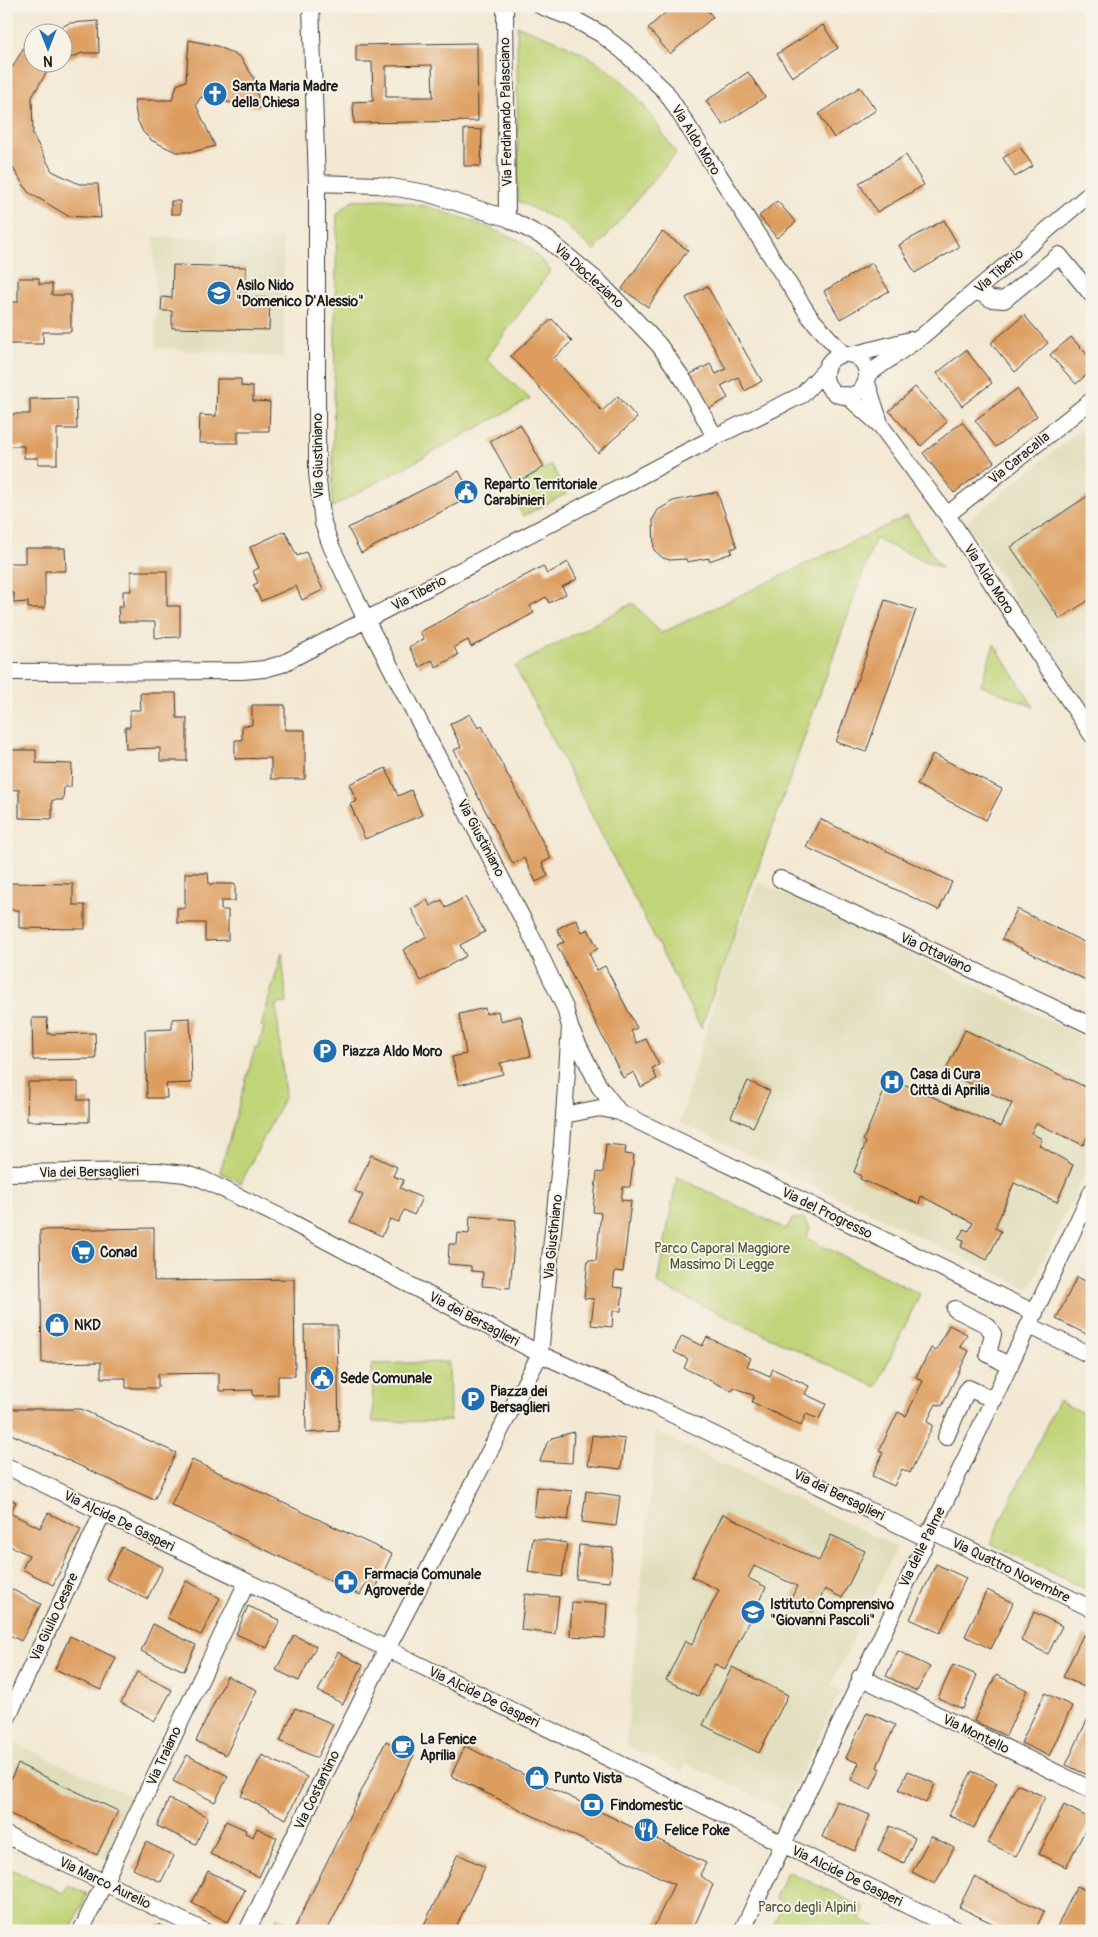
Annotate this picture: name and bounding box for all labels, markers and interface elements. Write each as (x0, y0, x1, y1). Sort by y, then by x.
north arrow (22, 22, 72, 72)
street label: Via Ferdinando Palasciano (496, 37, 516, 187)
text: N (43, 52, 53, 69)
place label: Santa Maria Madre della Chiesa (232, 78, 339, 111)
church icon: Santa Maria Madre della Chiesa (202, 81, 228, 107)
street label: Via Aldo Moro (668, 102, 725, 179)
street label: Via Diocleziano (551, 240, 628, 312)
street label: Via Tiberio (971, 245, 1027, 297)
place label: Asilo Nido "Domenico D'Alessio" (236, 277, 364, 310)
school or university icon: Asilo Nido "Domenico D'Alessio" (206, 280, 232, 306)
street label: Via Giustiniano (309, 413, 327, 499)
street label: Via Caracalla (985, 428, 1053, 488)
place label: Reparto Territoriale Carabinieri (484, 476, 598, 509)
public building icon: Reparto Territoriale Carabinieri (453, 479, 479, 505)
street label: Via Aldo Moro (960, 541, 1018, 617)
street label: Via Tiberio (389, 571, 450, 614)
street label: Via Giustiniano (453, 796, 509, 880)
street label: Via Ottaviano (897, 929, 975, 977)
parking icon: Piazza Aldo Moro (312, 1038, 338, 1064)
place label: Piazza Aldo Moro (342, 1043, 443, 1060)
place label: Casa di Cura Città di Aprilia (910, 1066, 990, 1099)
hospital icon: Casa di Cura Città di Aprilia (879, 1069, 905, 1095)
street label: Via dei Bersaglieri (39, 1163, 139, 1181)
street label: Via del Progresso (779, 1184, 876, 1243)
street label: Via Giustiniano (540, 1193, 566, 1281)
supermarket icon: Conad (70, 1239, 96, 1265)
park label: Parco Caporal Maggiore Massimo Di Legge (654, 1240, 790, 1273)
place label: Conad (100, 1244, 137, 1261)
street label: Via dei Bersaglieri (426, 1288, 522, 1350)
shop icon: NKD (44, 1312, 70, 1338)
place label: NKD (74, 1317, 101, 1334)
public building icon: Sede Comunale (309, 1365, 335, 1391)
place label: Sede Comunale (340, 1370, 433, 1387)
place label: Piazza dei Bersaglieri (490, 1383, 550, 1416)
parking icon: Piazza dei Bersaglieri (460, 1386, 486, 1412)
street label: Via dei Bersaglieri (790, 1466, 888, 1525)
street label: Via Alcide De Gasperi (61, 1487, 178, 1555)
street label: Via delle Palme (895, 1504, 949, 1590)
street label: Via Quattro Novembre (949, 1534, 1073, 1606)
place label: Farmacia Comunale Agroverde (364, 1566, 482, 1599)
pharmacy icon: Farmacia Comunale Agroverde (333, 1569, 359, 1595)
street label: Via Giulio Cesare (26, 1570, 82, 1664)
place label: Istituto Comprensivo "Giovanni Pascoli" (770, 1596, 894, 1629)
school or university icon: Istituto Comprensivo "Giovanni Pascoli" (740, 1599, 766, 1625)
street label: Via Alcide De Gasperi (426, 1663, 543, 1731)
street label: Via Montello (940, 1710, 1013, 1758)
street label: Via Traiano (143, 1723, 185, 1788)
place label: La Fenice Aprilia (420, 1731, 478, 1764)
cafe icon: La Fenice Aprilia (390, 1734, 416, 1760)
street label: Via Costantino (290, 1747, 344, 1832)
shop icon: Punto Vista (524, 1765, 550, 1791)
place label: Punto Vista (554, 1770, 623, 1787)
bank icon: Findomestic (579, 1792, 605, 1818)
place label: Findomestic (610, 1797, 683, 1814)
restaurant icon: Felice Poke (633, 1817, 659, 1843)
place label: Felice Poke (664, 1822, 731, 1839)
street label: Via Alcide De Gasperi (789, 1842, 906, 1910)
street label: Via Marco Aurelio (56, 1853, 154, 1913)
park label: Parco degli Alpini (758, 1899, 856, 1916)

